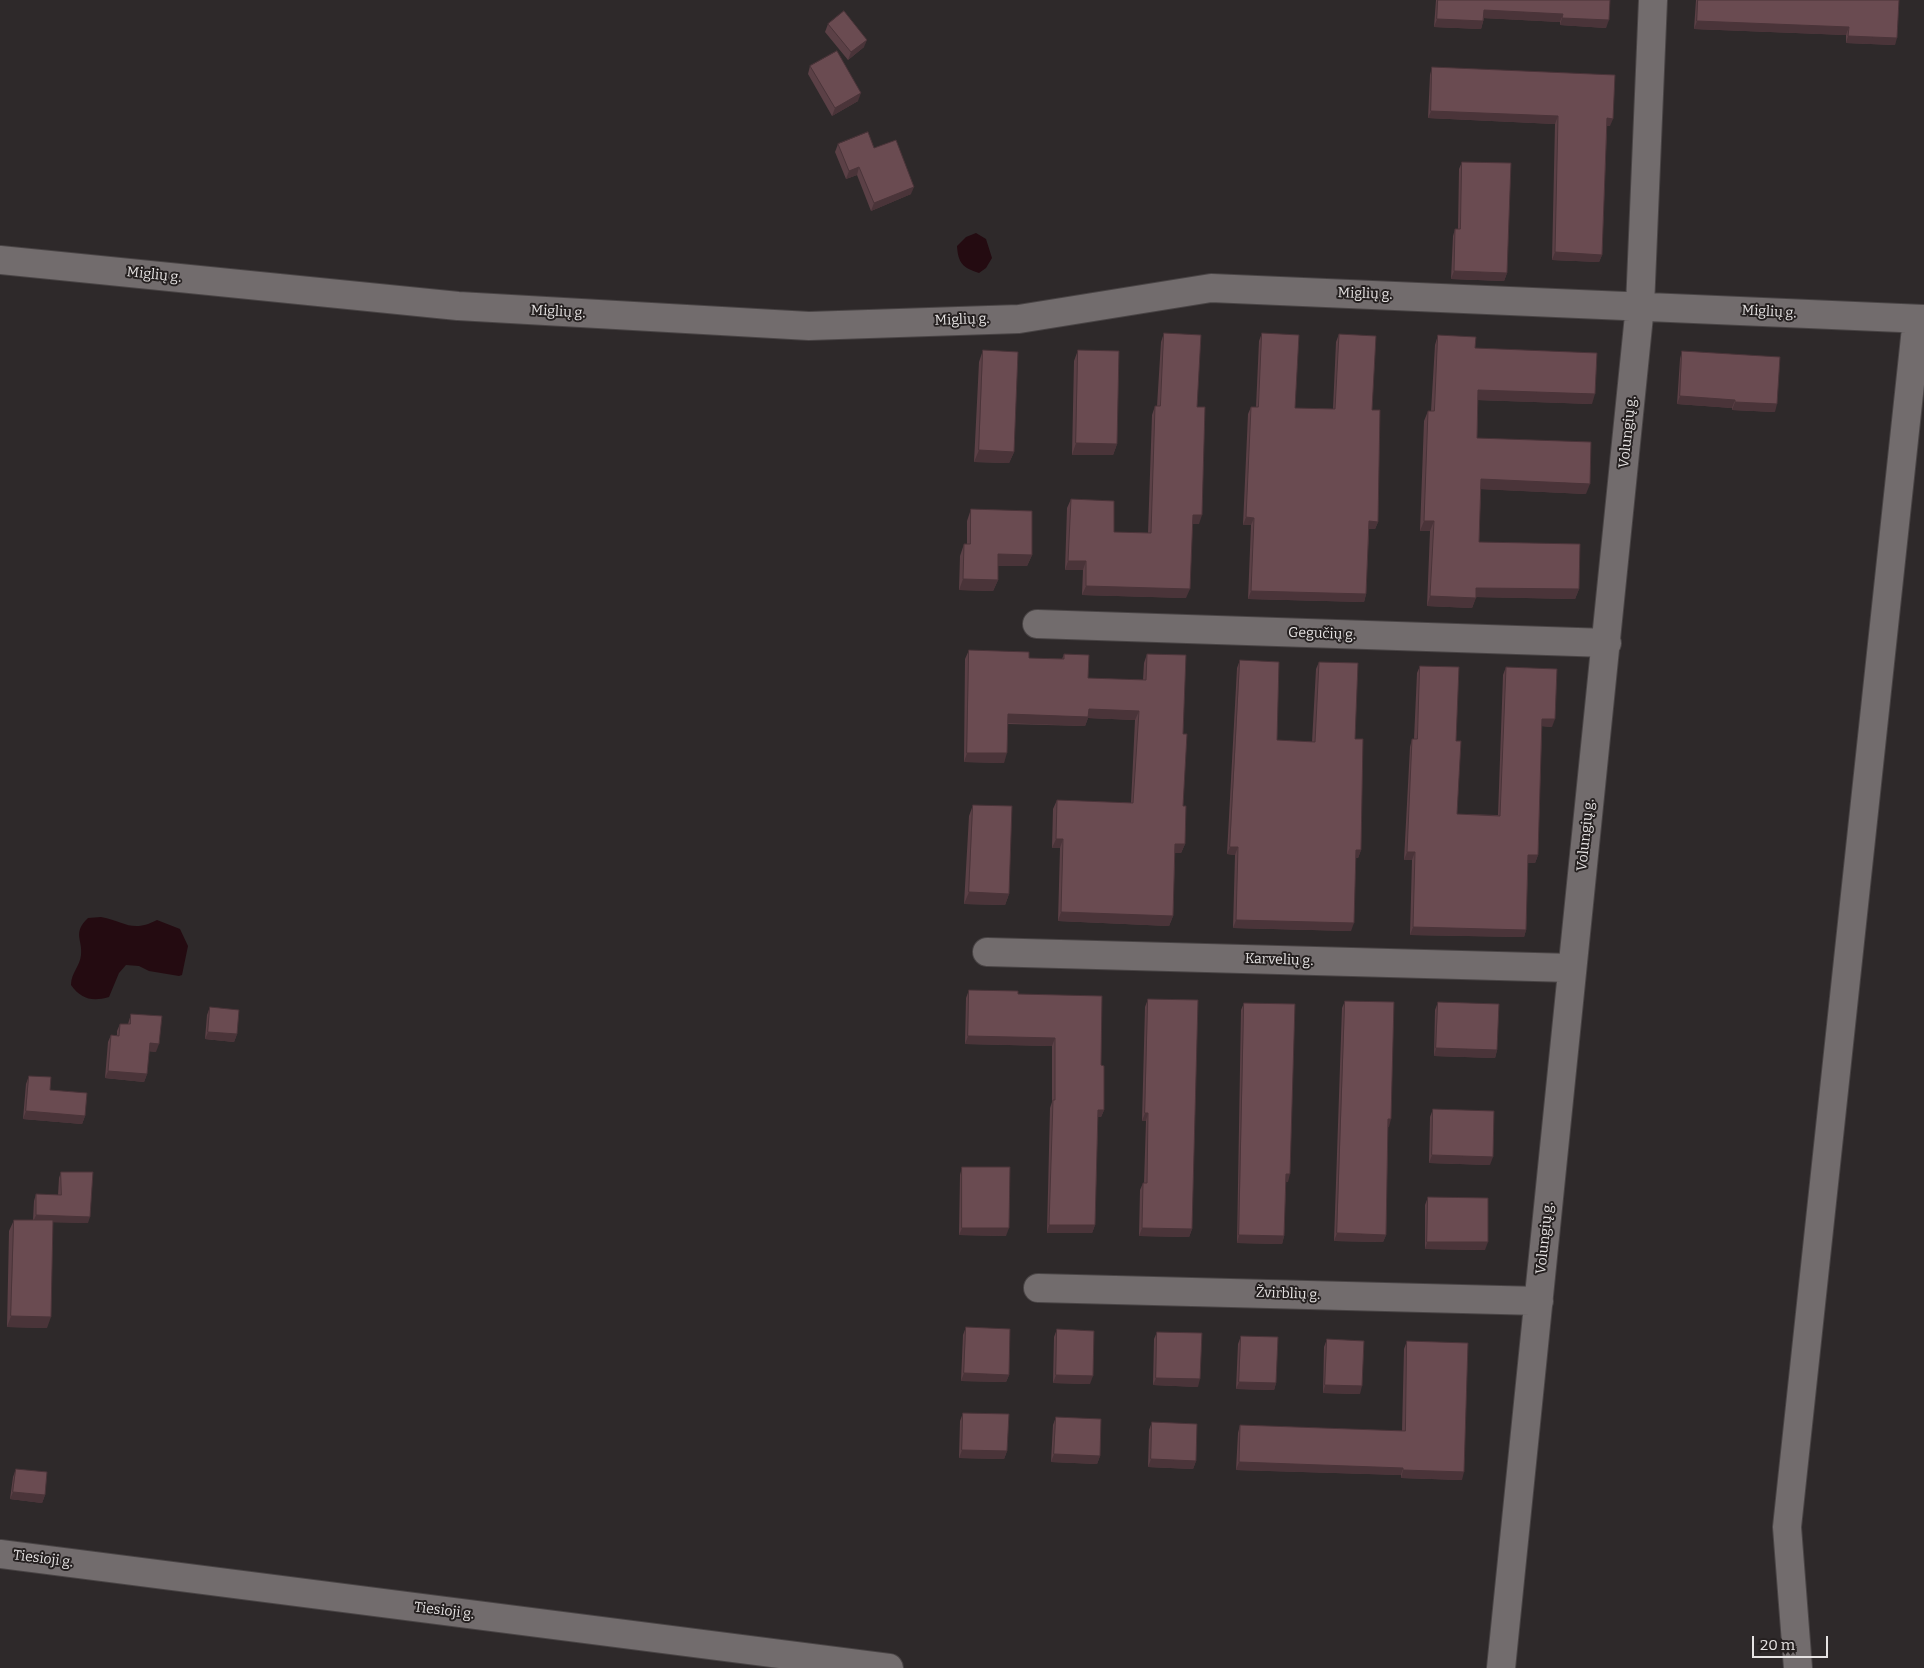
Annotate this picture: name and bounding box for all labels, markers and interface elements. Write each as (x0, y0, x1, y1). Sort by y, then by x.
street label: Miglių g. (126, 264, 182, 286)
street label: Miglių g. (1337, 285, 1393, 303)
street label: Miglių g. (530, 302, 586, 322)
street label: Miglių g. (1741, 302, 1797, 322)
street label: Miglių g. (934, 311, 990, 329)
street label: Volungių g. (1616, 395, 1640, 469)
street label: Gegučių g. (1288, 624, 1356, 644)
street label: Volungių g. (1574, 798, 1598, 872)
street label: Karvelių g. (1244, 950, 1314, 970)
street label: Volungių g. (1533, 1201, 1557, 1275)
street label: Žvirblių g. (1256, 1284, 1320, 1304)
street label: Tiesioji g. (12, 1547, 74, 1571)
street label: Tiesioji g. (413, 1599, 475, 1623)
scale bar (1754, 1626, 1830, 1658)
text: 20 m (1760, 1636, 1795, 1654)

